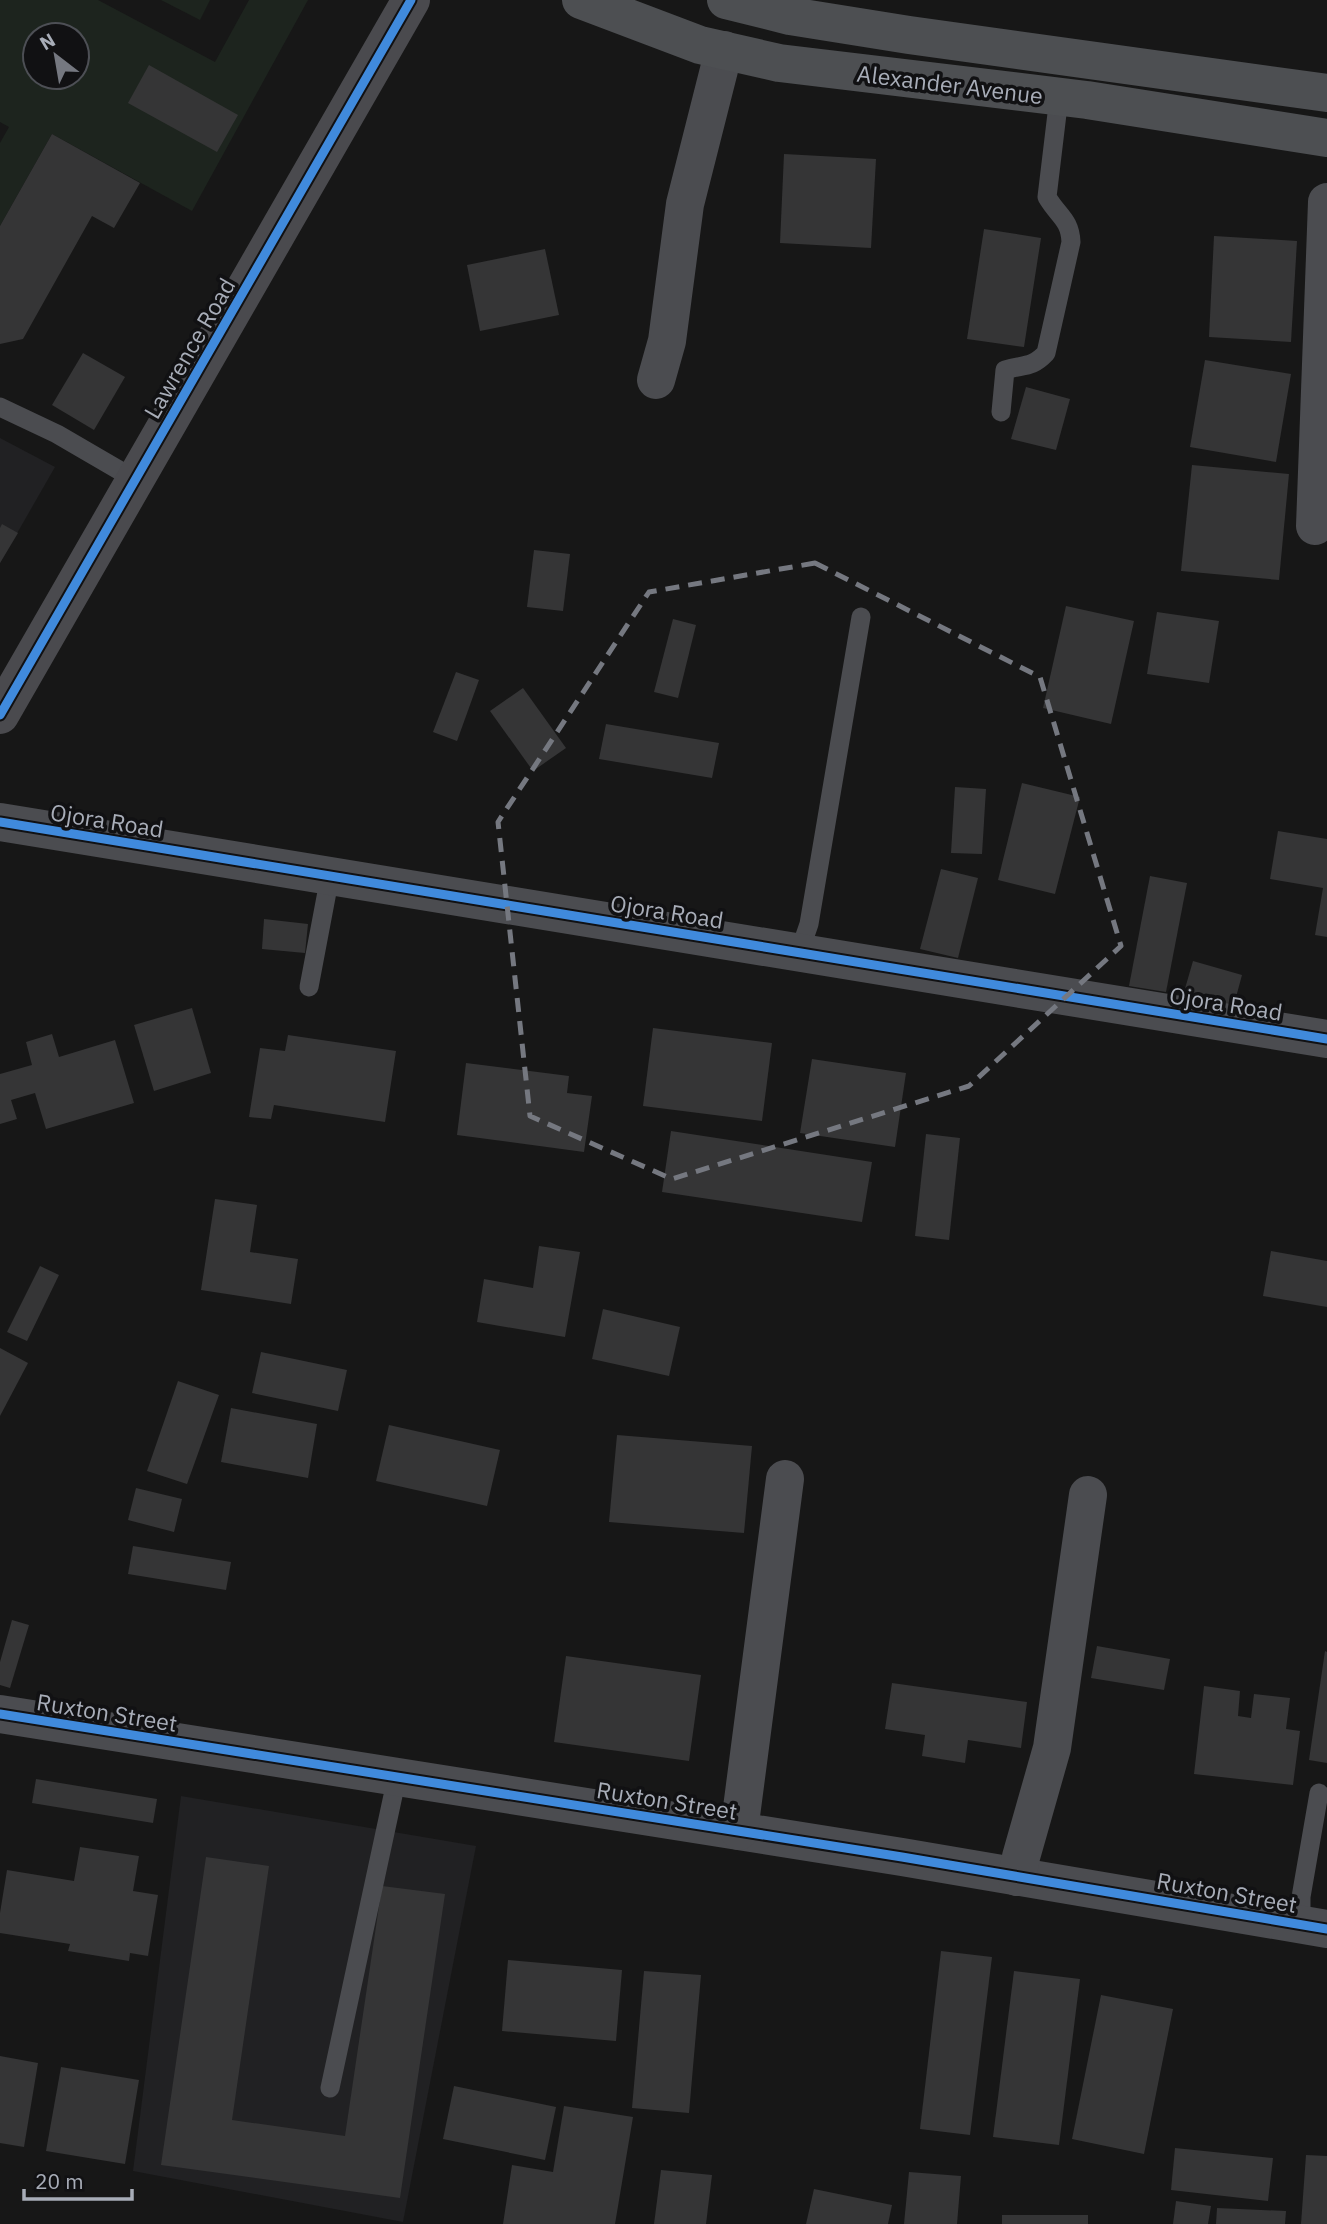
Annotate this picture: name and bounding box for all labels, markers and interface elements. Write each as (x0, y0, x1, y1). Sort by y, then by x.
north arrow (21, 21, 91, 91)
text: N (35, 28, 59, 55)
street label: Alexander Avenue (855, 58, 1045, 110)
street label: Lawrence Road (137, 272, 241, 424)
street label: Ojora Road (48, 796, 166, 844)
street label: Ojora Road (608, 887, 726, 935)
street label: Ojora Road (1167, 979, 1285, 1027)
street label: Ruxton Street (35, 1686, 179, 1738)
street label: Ruxton Street (595, 1774, 739, 1826)
street label: Ruxton Street (1155, 1865, 1299, 1919)
scale bar (24, 2158, 133, 2202)
text: 20 m (35, 2167, 84, 2195)

